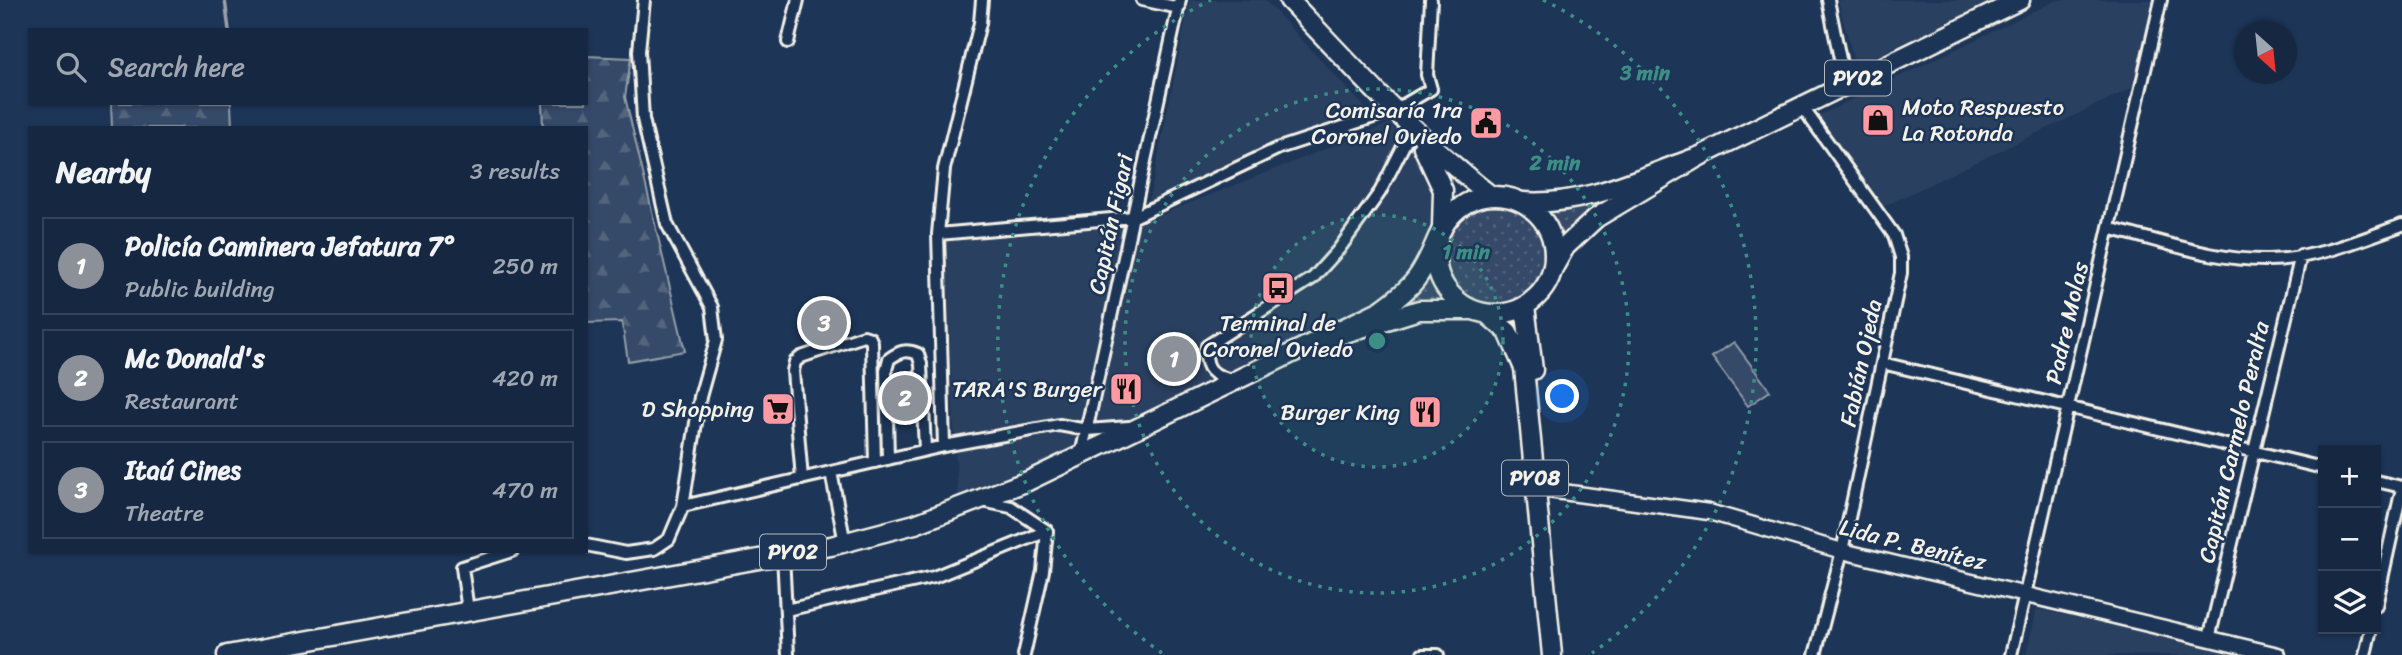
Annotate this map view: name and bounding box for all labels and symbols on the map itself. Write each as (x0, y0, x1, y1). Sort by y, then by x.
north arrow (2234, 21, 2297, 84)
text: 3 min (1619, 54, 1671, 92)
road number: PY02 (1825, 60, 1891, 96)
place label: Moto Respuesto La Rotonda (1902, 87, 2064, 154)
place label: Comisaría 1ra Coronel Oviedo (1312, 90, 1462, 157)
shop icon: Moto Respuesto La Rotonda (1859, 101, 1897, 139)
public building icon: Comisaría 1ra Coronel Oviedo (1467, 104, 1505, 142)
text: 2 min (1529, 144, 1581, 182)
street label: Capitán Figari (1076, 150, 1146, 298)
text: 1 min (1442, 233, 1491, 271)
street label: Padre Molas (2033, 257, 2101, 388)
bus stop icon: Terminal de Coronel Oviedo (1259, 269, 1297, 307)
street label: Fabián Ojeda (1828, 295, 1894, 431)
pin: 3 (801, 297, 847, 349)
place label: Terminal de Coronel Oviedo (1203, 303, 1353, 370)
street label: Capitán Carmelo Peralta (2186, 317, 2282, 567)
centre of rings (1365, 329, 1389, 353)
pin: 1 (1151, 333, 1197, 385)
place label: TARA'S Burger (952, 369, 1104, 410)
restaurant icon: TARA'S Burger (1107, 370, 1145, 408)
pin: 2 (882, 372, 928, 424)
your location (1545, 379, 1579, 413)
place label: D Shopping (641, 389, 754, 430)
supermarket icon: D Shopping (759, 390, 797, 428)
place label: Burger King (1281, 392, 1400, 433)
restaurant icon: Burger King (1406, 393, 1444, 431)
road number: PY08 (1502, 461, 1568, 496)
street label: Lida P. Benítez (1835, 507, 1991, 583)
road number: PY02 (760, 534, 826, 570)

